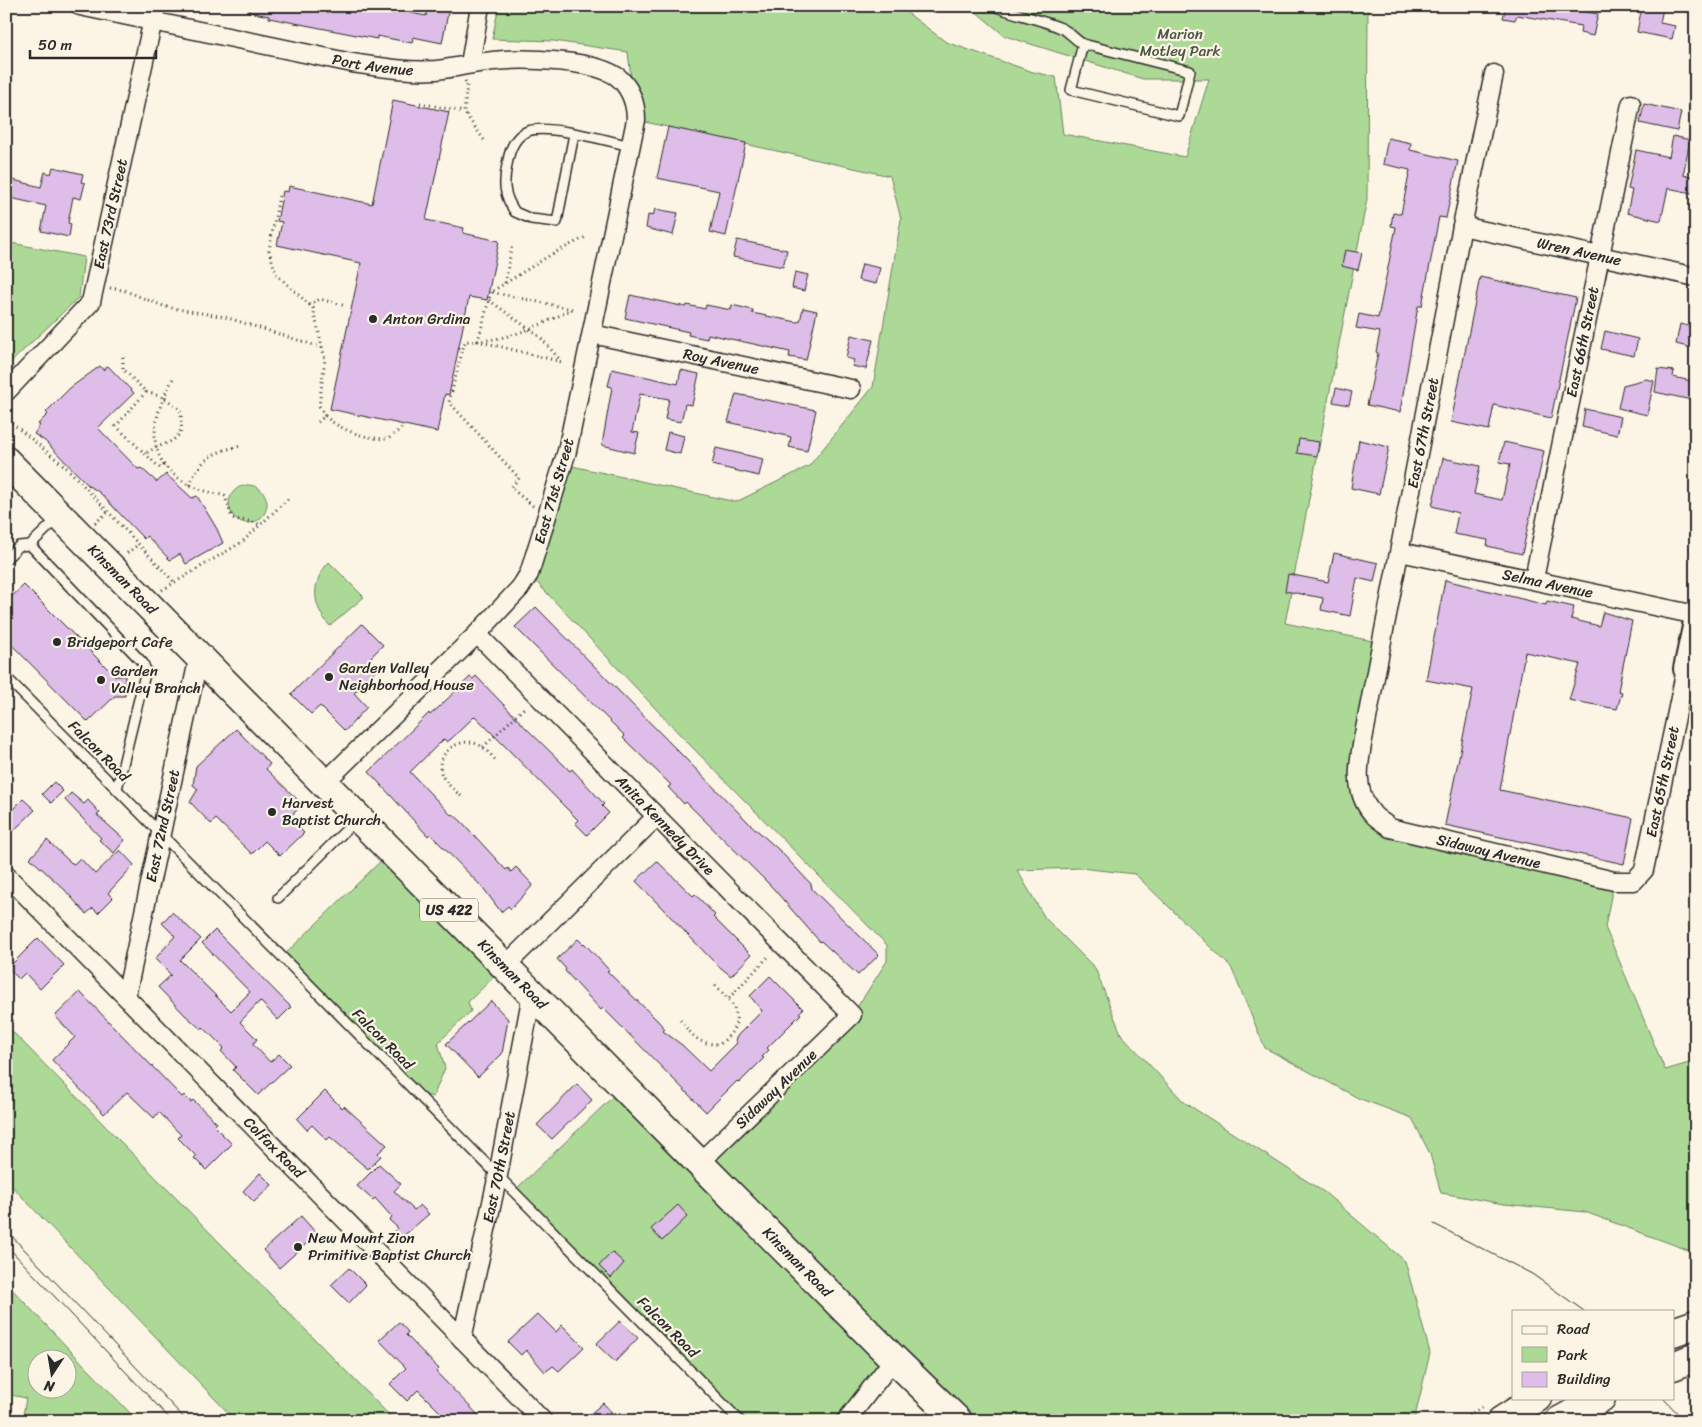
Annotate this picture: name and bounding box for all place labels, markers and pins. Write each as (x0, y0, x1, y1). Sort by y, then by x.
place label: Anton Grdina (382, 306, 471, 332)
marker: Anton Grdina (367, 313, 379, 325)
place label: Bridgeport Cafe (67, 629, 173, 655)
marker: Bridgeport Cafe (51, 636, 63, 648)
place label: Garden Valley Neighborhood House (339, 655, 474, 698)
place label: Garden Valley Branch (111, 658, 201, 701)
marker: Garden Valley Neighborhood House (323, 671, 335, 683)
marker: Garden Valley Branch (95, 674, 107, 686)
place label: Harvest Baptist Church (282, 790, 381, 833)
marker: Harvest Baptist Church (266, 806, 278, 818)
place label: New Mount Zion Primitive Baptist Church (308, 1225, 471, 1268)
marker: New Mount Zion Primitive Baptist Church (292, 1241, 304, 1253)

